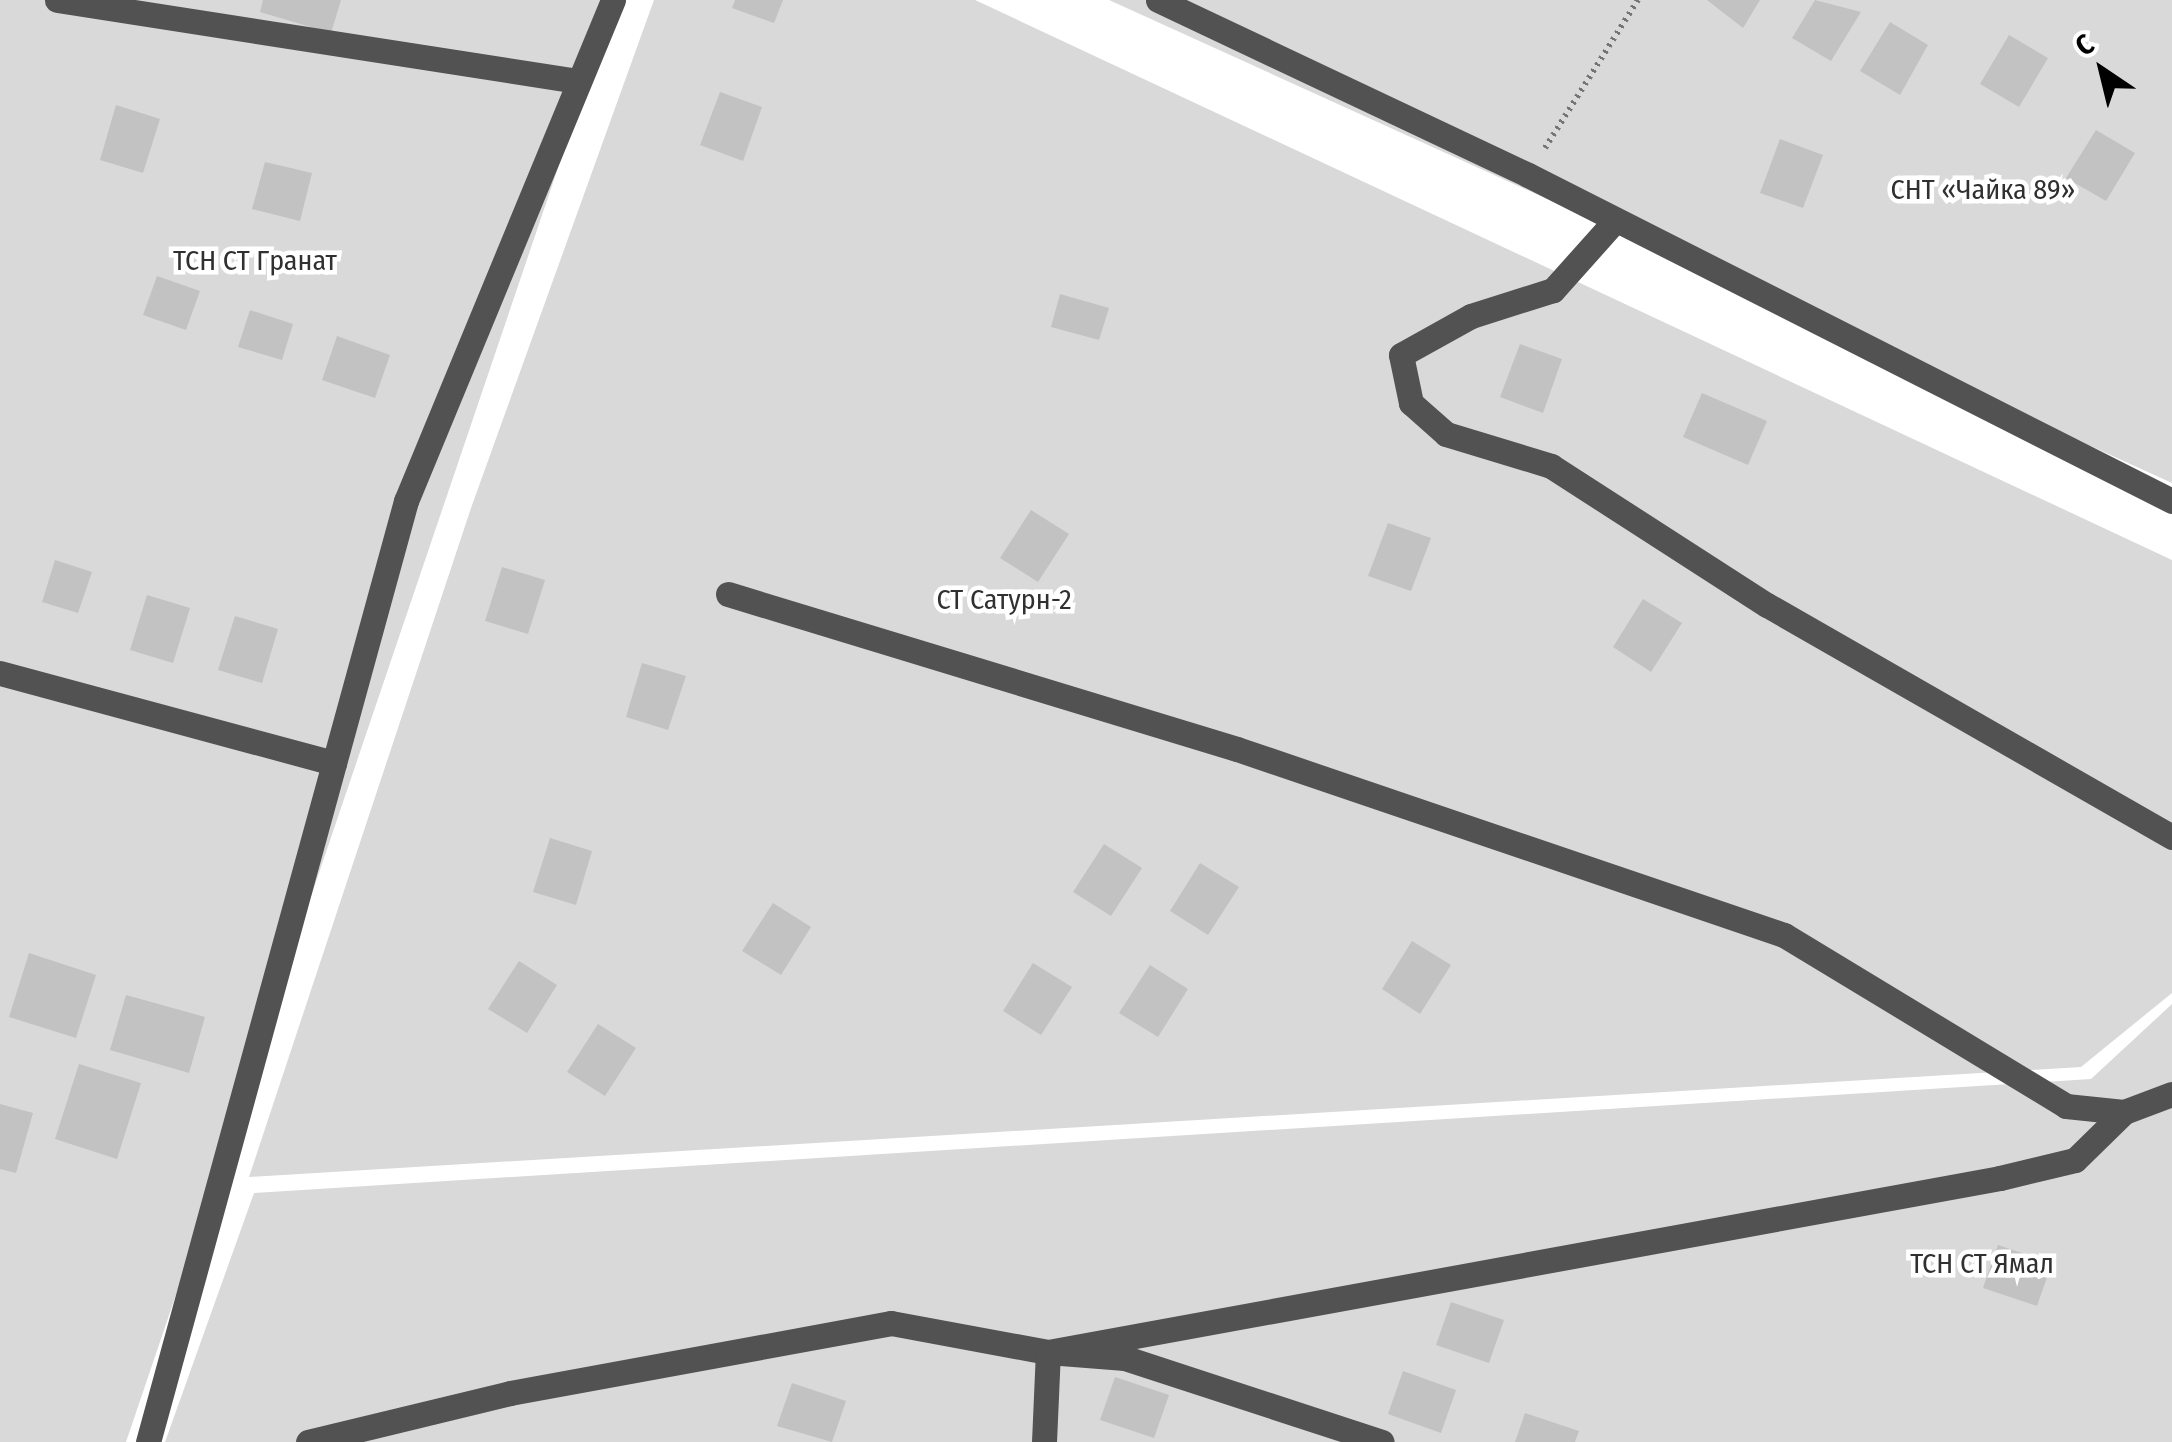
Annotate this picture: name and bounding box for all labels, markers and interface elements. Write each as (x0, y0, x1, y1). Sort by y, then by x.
north arrow (2052, 20, 2152, 120)
text: С (2069, 27, 2100, 63)
park label: СНТ «Чайка 89» (1890, 173, 2076, 207)
park label: ТСН СТ Гранат (173, 244, 337, 278)
park label: СТ Сатурн-2 (936, 583, 1072, 617)
park label: ТСН СТ Ямал (1910, 1247, 2054, 1281)

